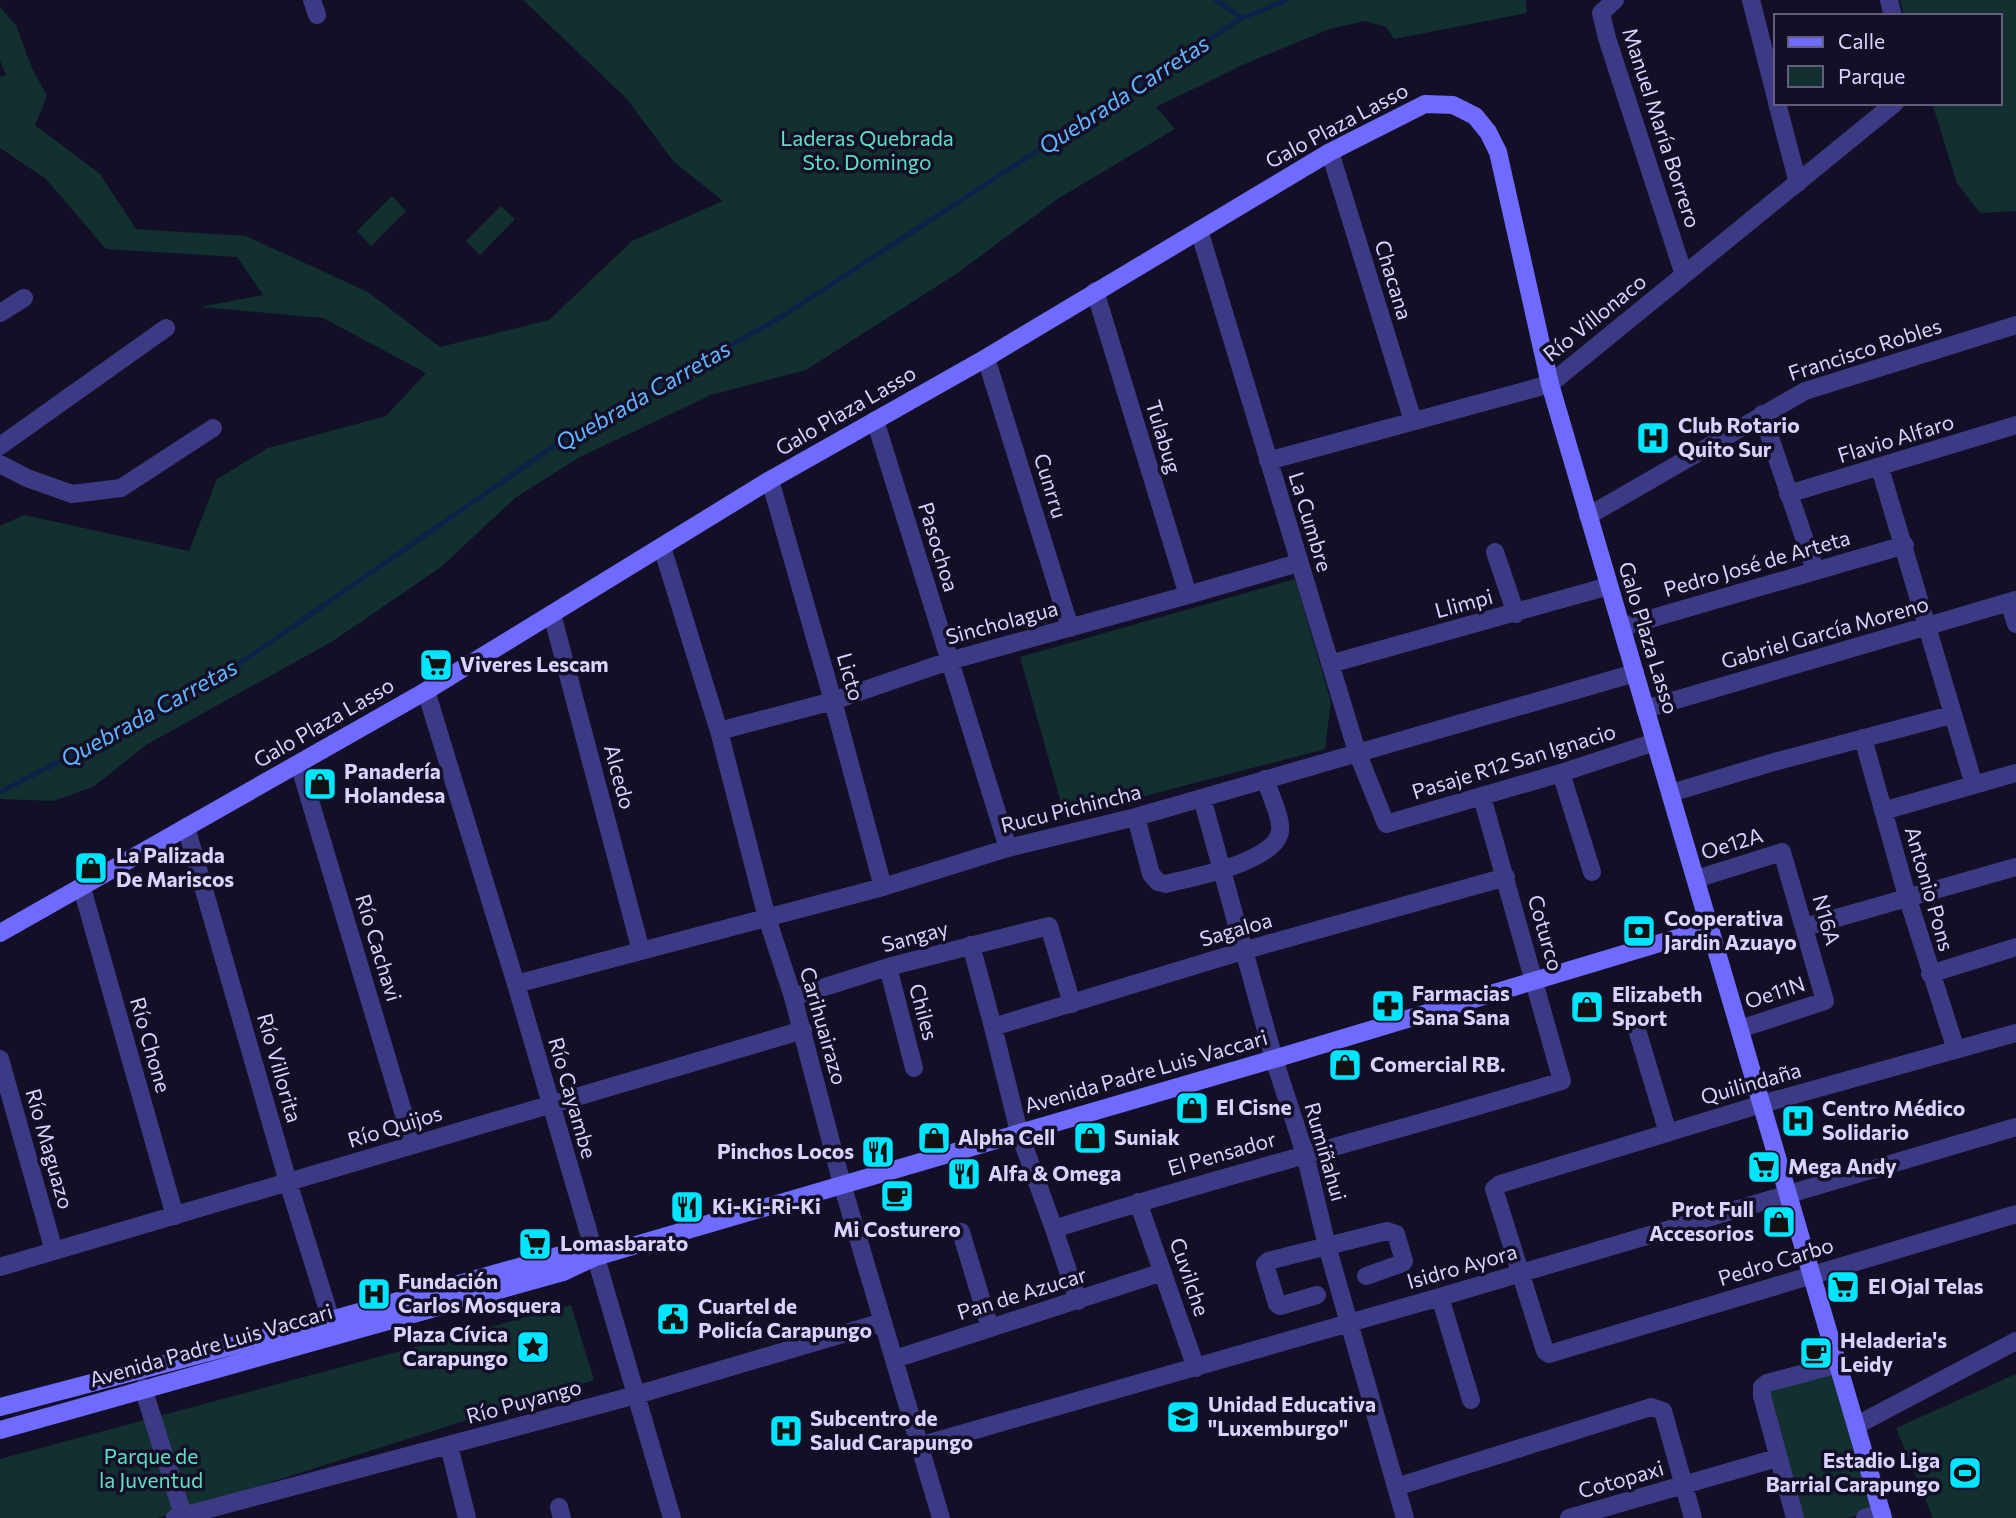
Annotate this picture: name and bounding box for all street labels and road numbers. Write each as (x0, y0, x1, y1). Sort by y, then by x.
street label: Manuel María Borrero (1618, 24, 1707, 231)
street label: Galo Plaza Lasso (1261, 77, 1412, 173)
street label: Chacana (1371, 237, 1418, 322)
street label: Río Villonaco (1538, 268, 1651, 366)
street label: Francisco Robles (1785, 312, 1944, 385)
street label: Galo Plaza Lasso (771, 359, 920, 460)
street label: Tulabug (1141, 397, 1187, 476)
street label: Flavio Alfaro (1834, 408, 1957, 467)
street label: Cunrru (1030, 450, 1073, 521)
street label: La Cumbre (1284, 469, 1338, 574)
street label: Pasochoa (914, 499, 965, 594)
street label: Pedro José de Arteta (1660, 524, 1853, 601)
street label: Galo Plaza Lasso (1614, 558, 1684, 717)
street label: Llimpi (1432, 583, 1495, 622)
street label: Gabriel García Moreno (1718, 590, 1931, 673)
street label: Sincholagua (943, 595, 1060, 649)
street label: Licto (833, 650, 870, 703)
street label: Galo Plaza Lasso (249, 671, 398, 772)
street label: Pasaje R12 San Ignacio (1409, 718, 1619, 803)
street label: Alcedo (600, 742, 641, 812)
street label: Rucu Pichincha (998, 778, 1143, 837)
street label: Oe12A (1698, 821, 1766, 864)
street label: Antonio Pons (1901, 823, 1960, 954)
street label: Río Cachavi (351, 891, 408, 1004)
street label: N16A (1808, 891, 1847, 948)
street label: Coturco (1524, 892, 1569, 974)
street label: Sagaloa (1196, 906, 1275, 951)
street label: Sangay (878, 915, 951, 956)
street label: Carihuairazo (796, 964, 853, 1087)
street label: Oe11N (1741, 970, 1808, 1013)
street label: Chiles (905, 980, 944, 1043)
street label: Río Chone (126, 994, 177, 1095)
street label: Río Villorita (253, 1010, 308, 1125)
street label: Avenida Padre Luis Vaccari (1021, 1024, 1270, 1117)
street label: Río Cayambe (544, 1034, 603, 1161)
street label: Quilindaña (1698, 1056, 1804, 1109)
street label: Río Maguazo (21, 1086, 80, 1212)
street label: Río Quijos (344, 1099, 445, 1152)
street label: Rumiñahui (1300, 1099, 1352, 1204)
street label: El Pensador (1165, 1125, 1279, 1180)
street label: Pedro Carbo (1715, 1231, 1836, 1290)
street label: Cuvilche (1165, 1234, 1215, 1319)
street label: Isidro Ayora (1404, 1238, 1520, 1293)
street label: Pan de Azucar (954, 1261, 1089, 1324)
street label: Avenida Padre Luis Vaccari (86, 1298, 335, 1391)
street label: Río Puyango (463, 1373, 584, 1428)
street label: Cotopaxi (1575, 1454, 1666, 1503)

